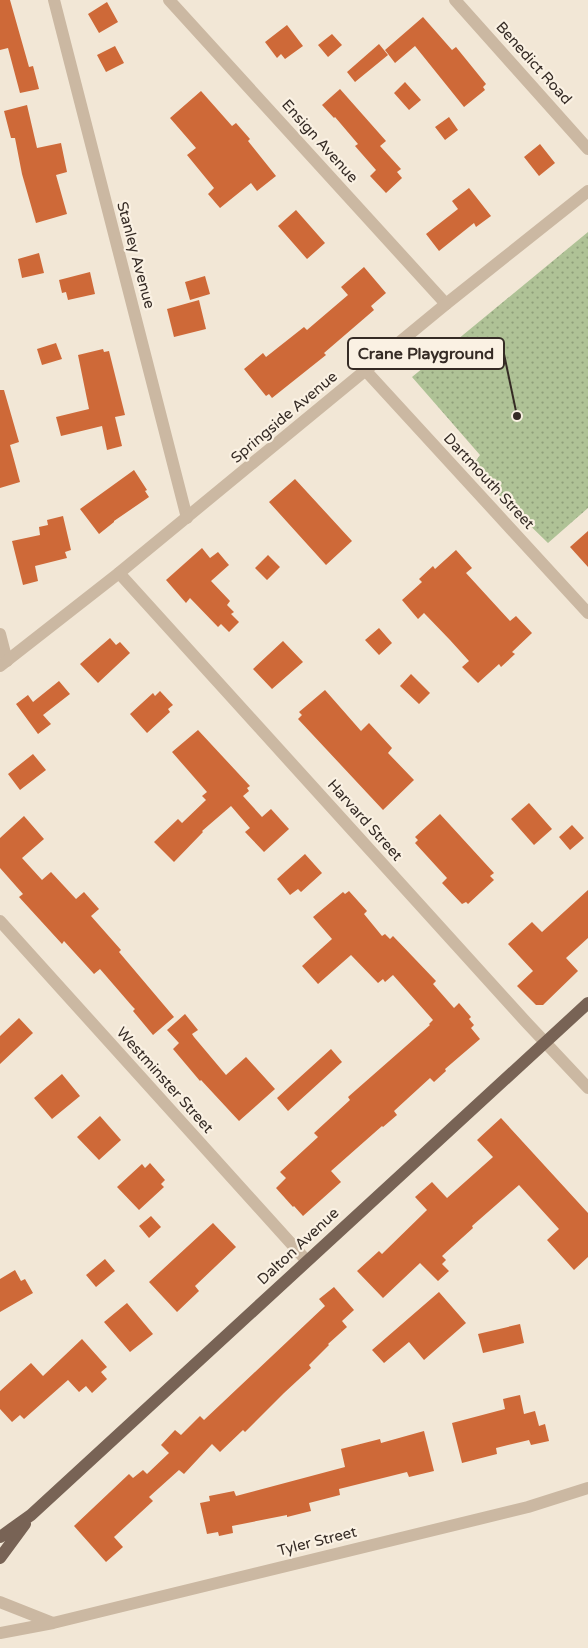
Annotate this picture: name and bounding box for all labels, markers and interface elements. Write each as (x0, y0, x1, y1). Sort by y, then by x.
street label: Benedict Road (492, 18, 576, 108)
street label: Ensign Avenue (278, 96, 362, 186)
street label: Stanley Avenue (113, 200, 159, 310)
callout: Crane Playground (348, 338, 504, 369)
text: Crane Playground (358, 344, 494, 364)
street label: Springside Avenue (227, 367, 341, 467)
street label: Dartmouth Street (440, 429, 538, 533)
street label: Harvard Street (324, 776, 407, 865)
street label: Westminster Street (113, 1023, 217, 1137)
street label: Dalton Avenue (254, 1204, 342, 1288)
street label: Tyler Street (276, 1522, 359, 1560)

